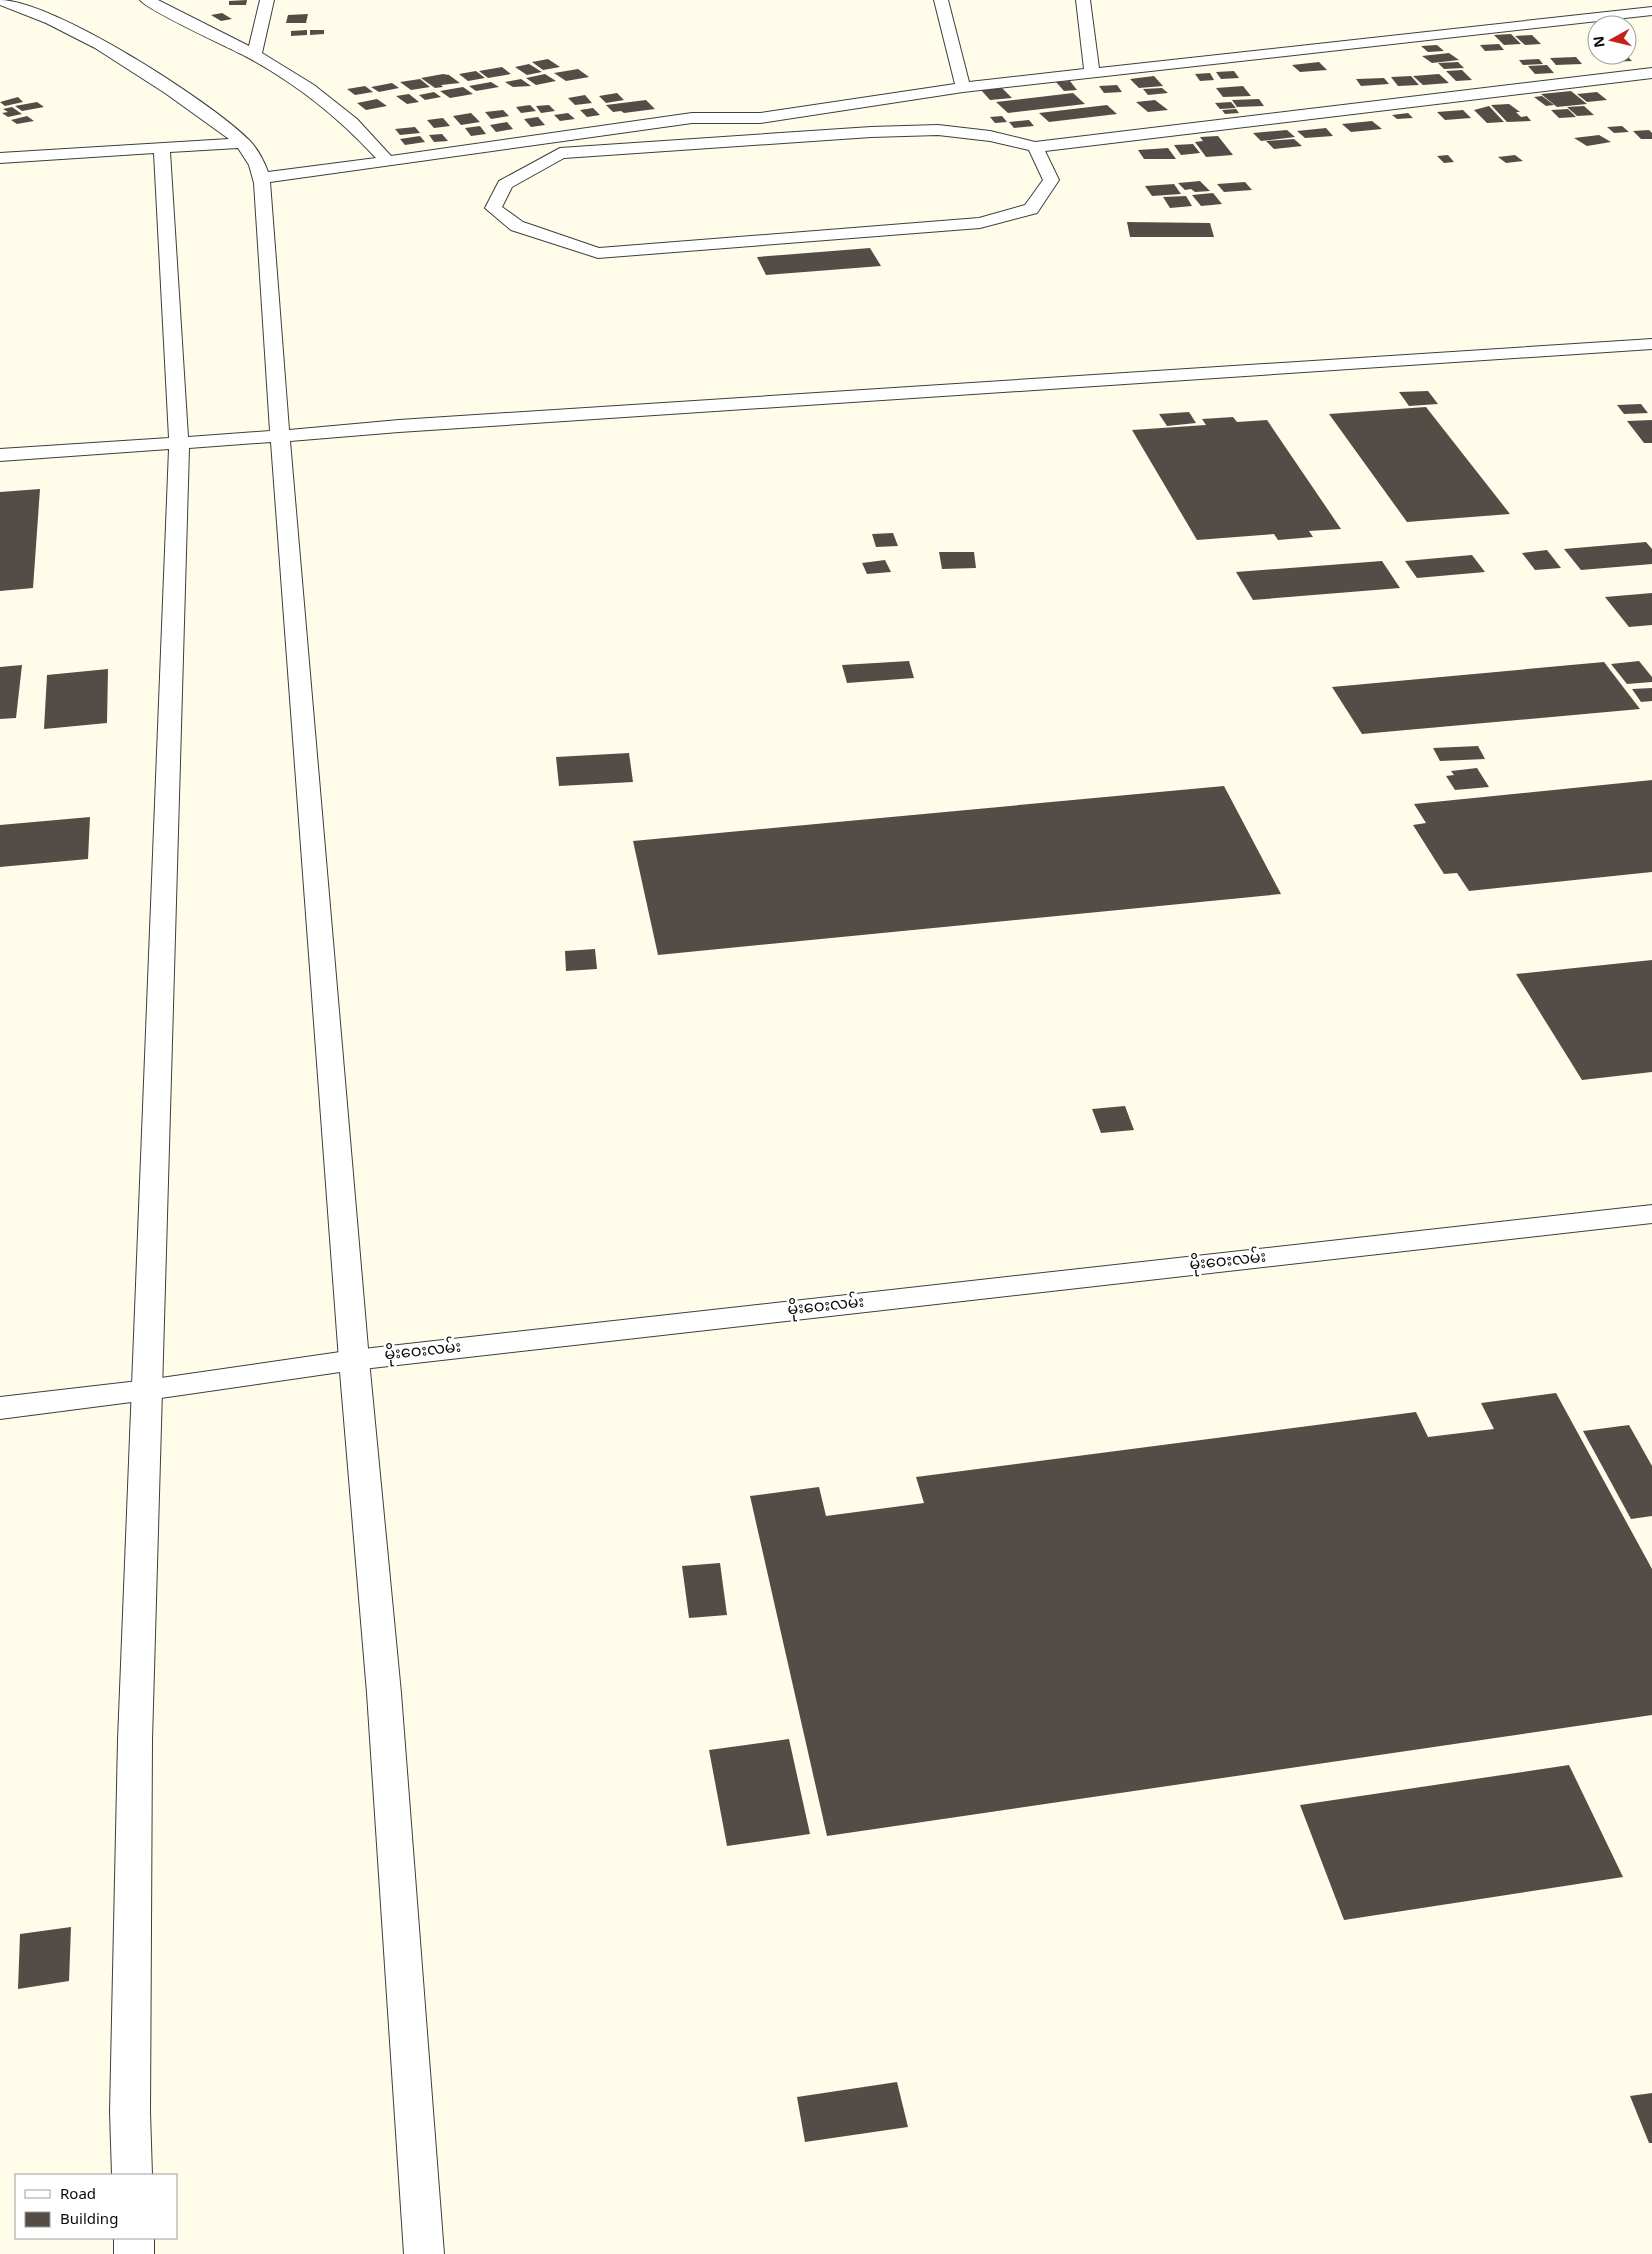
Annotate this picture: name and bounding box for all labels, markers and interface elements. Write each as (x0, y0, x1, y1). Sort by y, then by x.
north arrow (1587, 15, 1637, 65)
text: N (1584, 34, 1617, 49)
street label: မိုးဝေးလမ်း (1188, 1241, 1268, 1283)
street label: မိုးဝေးလမ်း (786, 1286, 866, 1328)
street label: မိုးဝေးလမ်း (383, 1331, 463, 1373)
legend (15, 2174, 178, 2239)
text: Road (60, 2179, 96, 2212)
text: Building (60, 2204, 118, 2237)

